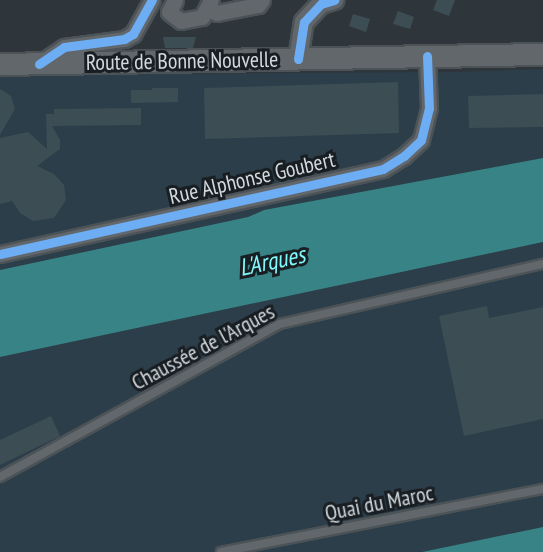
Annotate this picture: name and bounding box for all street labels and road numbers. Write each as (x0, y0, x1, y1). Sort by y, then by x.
street label: Route de Bonne Nouvelle (86, 46, 278, 76)
street label: Rue Alphonse Goubert (166, 146, 338, 210)
street label: Chaussée de l'Arques (127, 298, 279, 396)
street label: Quai du Maroc (323, 480, 435, 526)

